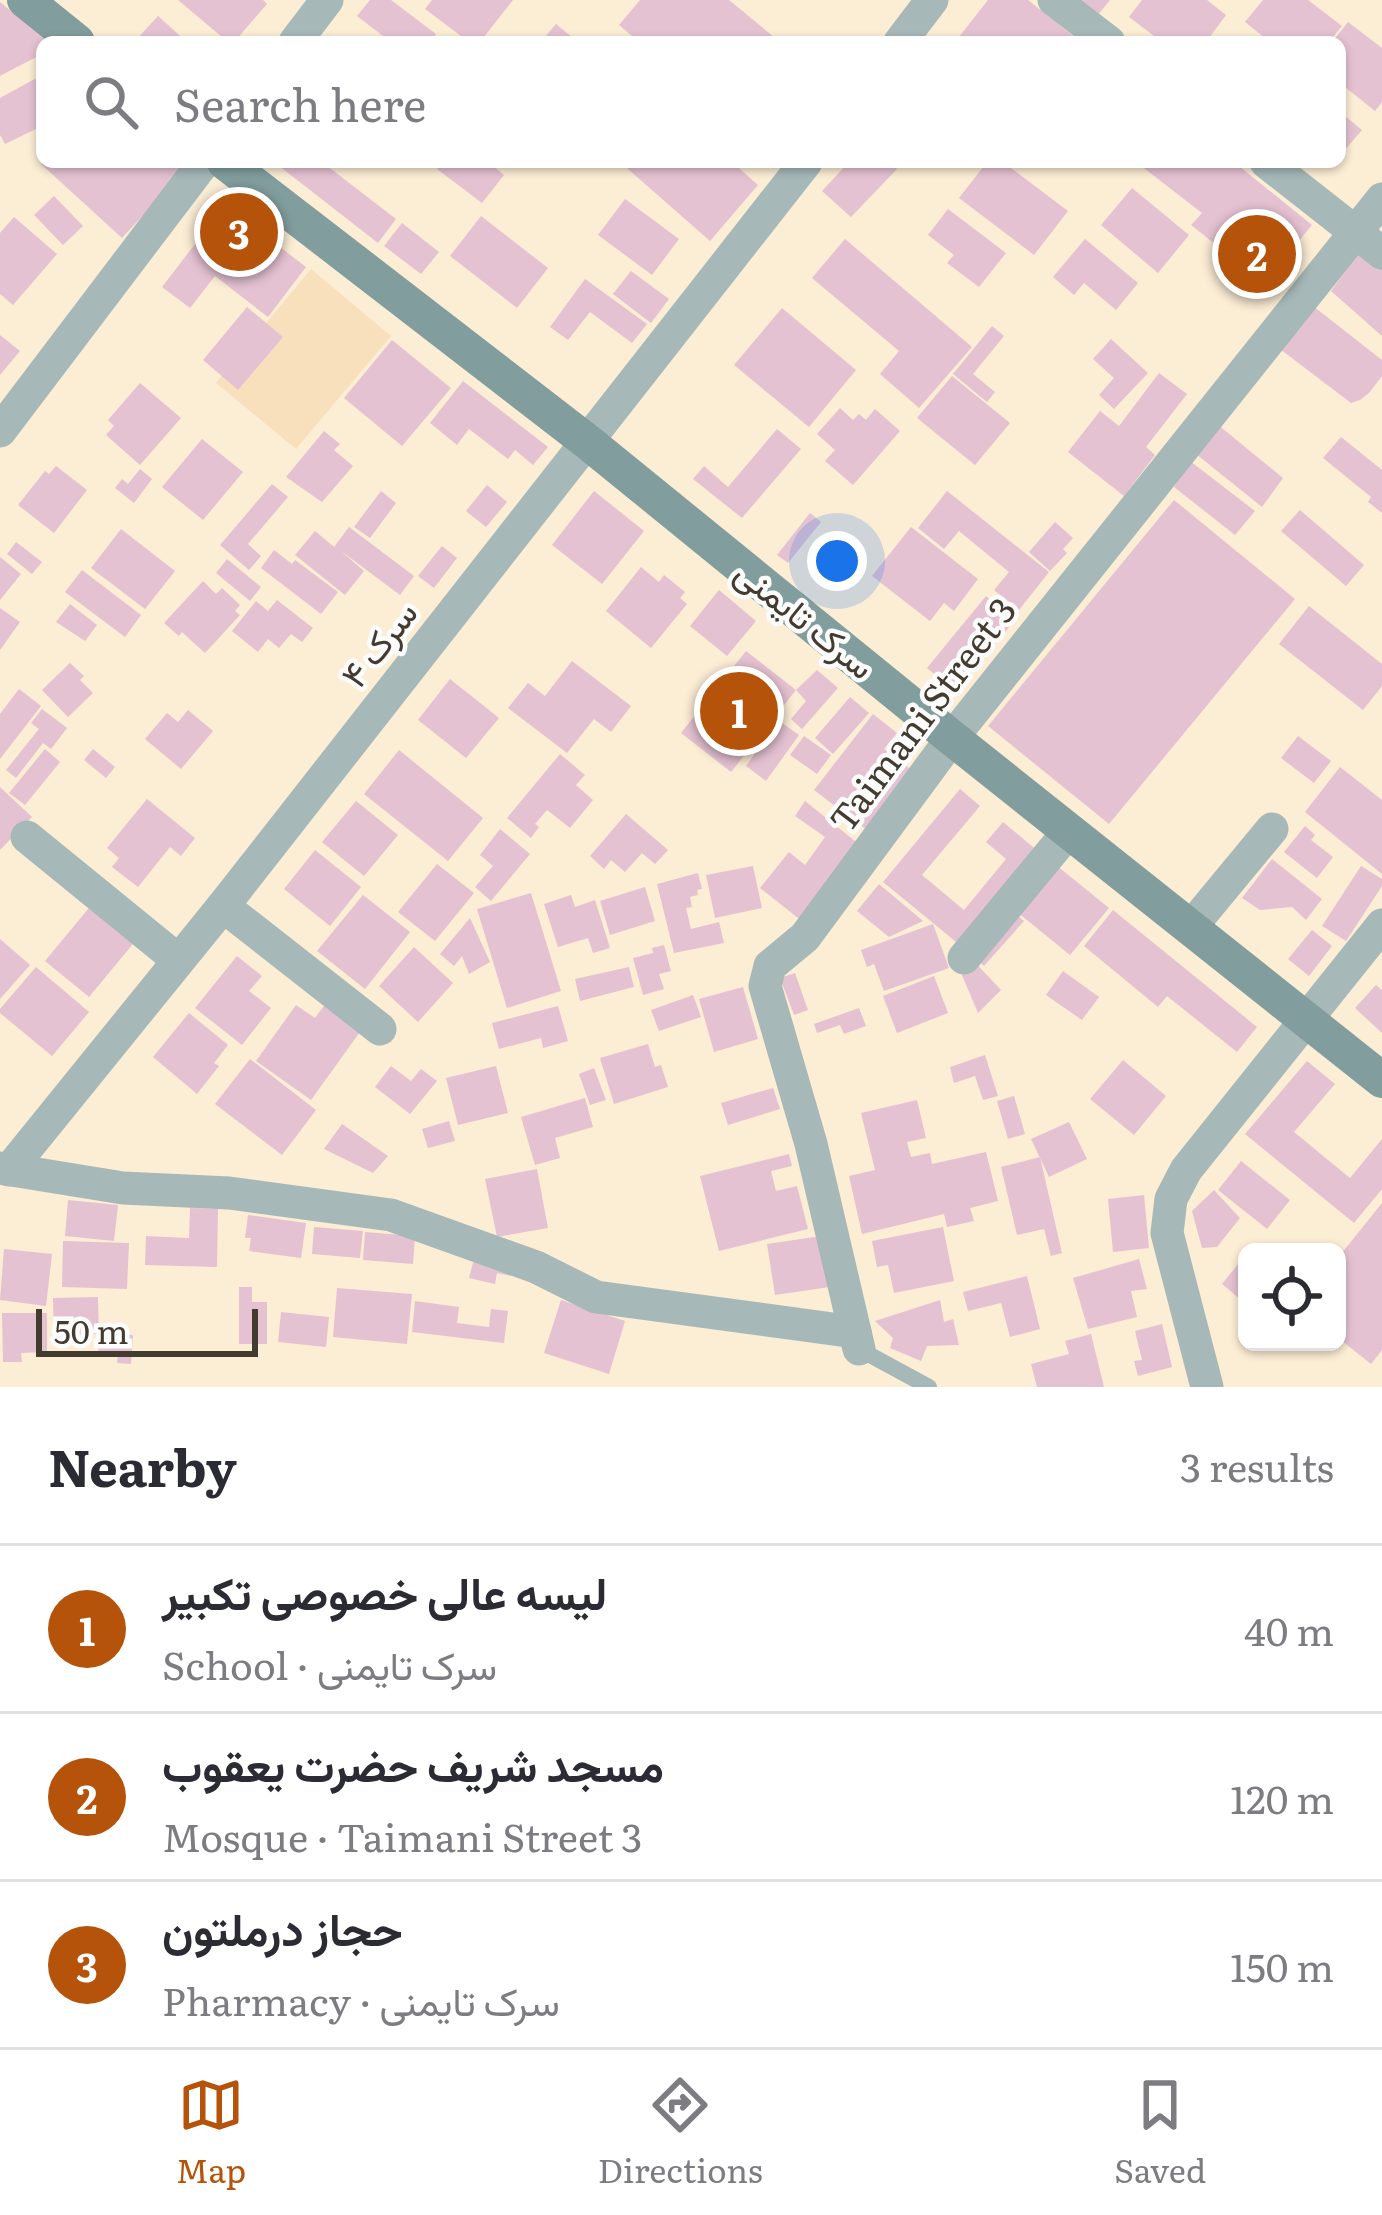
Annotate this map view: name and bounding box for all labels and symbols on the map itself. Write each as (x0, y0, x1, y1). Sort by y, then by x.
pin: 3 (200, 187, 278, 277)
pin: 2 (1218, 209, 1296, 299)
your location (807, 531, 867, 591)
street label: سرک تایمنی (725, 544, 888, 690)
street label: Taimani Street 3 (815, 585, 1027, 842)
street label: سرک ۴ (326, 587, 428, 697)
pin: 1 (700, 666, 778, 756)
scale bar (36, 1303, 258, 1356)

